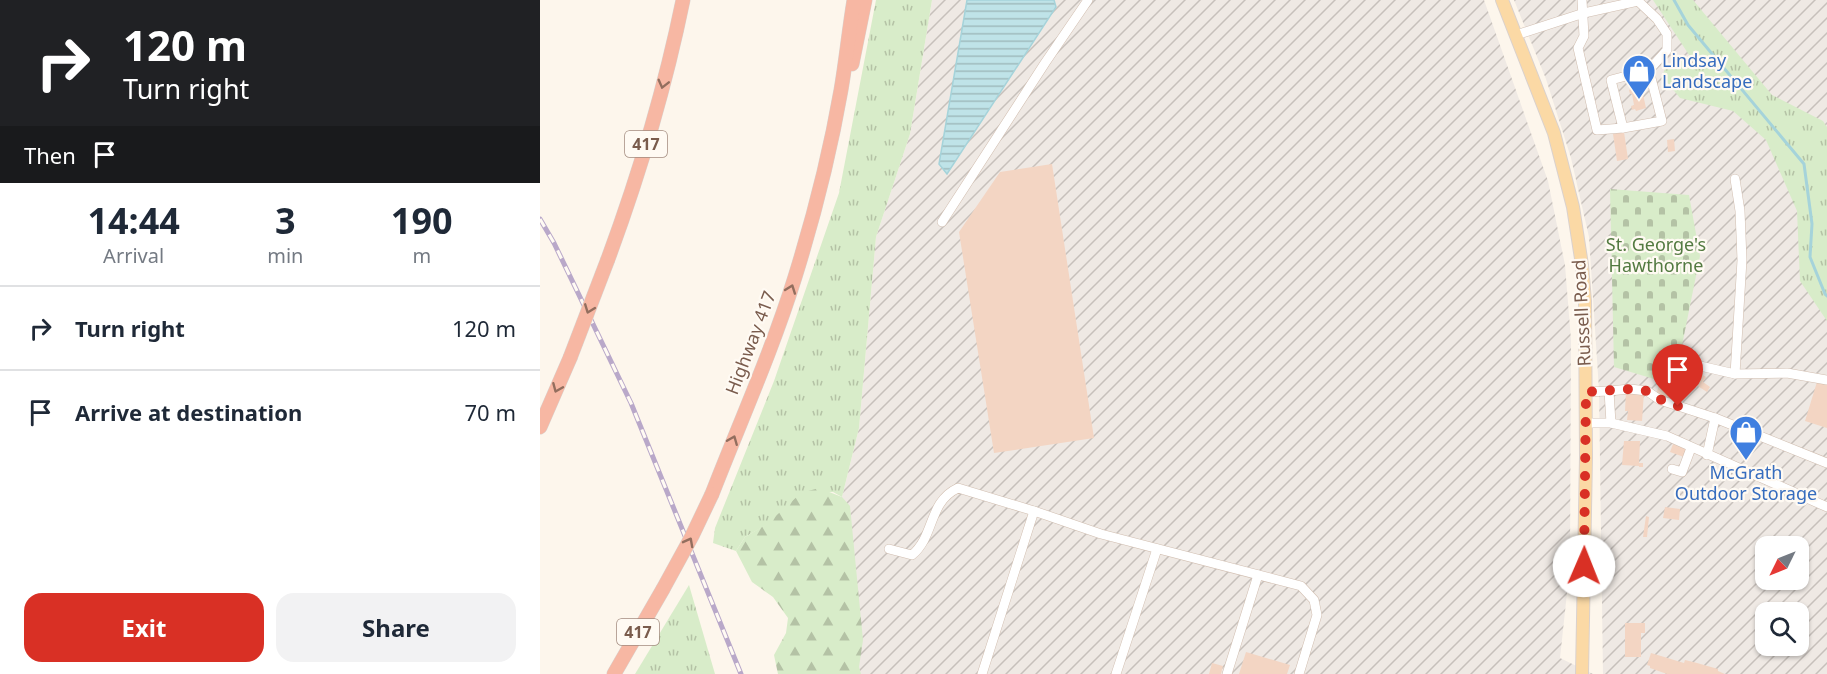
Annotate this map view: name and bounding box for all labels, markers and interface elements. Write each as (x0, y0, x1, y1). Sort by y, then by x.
text: 120 m (123, 16, 247, 73)
icon: right (24, 24, 102, 102)
place label: Lindsay Landscape (1662, 48, 1752, 93)
shop icon: Lindsay Landscape (1621, 53, 1657, 100)
text: Turn right (123, 70, 249, 107)
one-way arrow (657, 79, 670, 89)
road number: 417 (625, 131, 667, 157)
icon: arrive (88, 138, 121, 171)
text: Then (24, 140, 76, 170)
text: 14:44 (87, 196, 180, 245)
text: 3 (275, 196, 296, 245)
text: 190 (391, 196, 453, 245)
park label: St. George's Hawthorne (1606, 232, 1706, 277)
text: Arrival (103, 242, 164, 269)
text: min (267, 242, 303, 269)
text: m (412, 242, 431, 269)
street label: Russell Road (1566, 259, 1596, 367)
one-way arrow (783, 284, 796, 295)
street label: Highway 417 (719, 287, 781, 398)
one-way arrow (584, 302, 596, 313)
icon: right (24, 312, 57, 345)
text: Turn right (75, 313, 185, 343)
text: 120 m (452, 313, 516, 343)
pin (1652, 344, 1703, 406)
icon: arrive (1661, 353, 1694, 386)
one-way arrow (552, 382, 564, 393)
icon: arrive (24, 396, 57, 429)
text: Arrive at destination (75, 397, 302, 427)
text: 70 m (465, 397, 516, 427)
shop icon: McGrath Outdoor Storage (1728, 414, 1764, 461)
one-way arrow (726, 435, 739, 445)
place label: McGrath Outdoor Storage (1675, 460, 1817, 505)
position arrow (1552, 534, 1616, 598)
north arrow (1755, 536, 1809, 590)
map controls (1755, 536, 1809, 656)
one-way arrow (682, 538, 693, 548)
button: Exit (24, 593, 264, 662)
button: Share (276, 593, 516, 662)
button: search (1755, 602, 1809, 656)
road number: 417 (617, 619, 659, 645)

